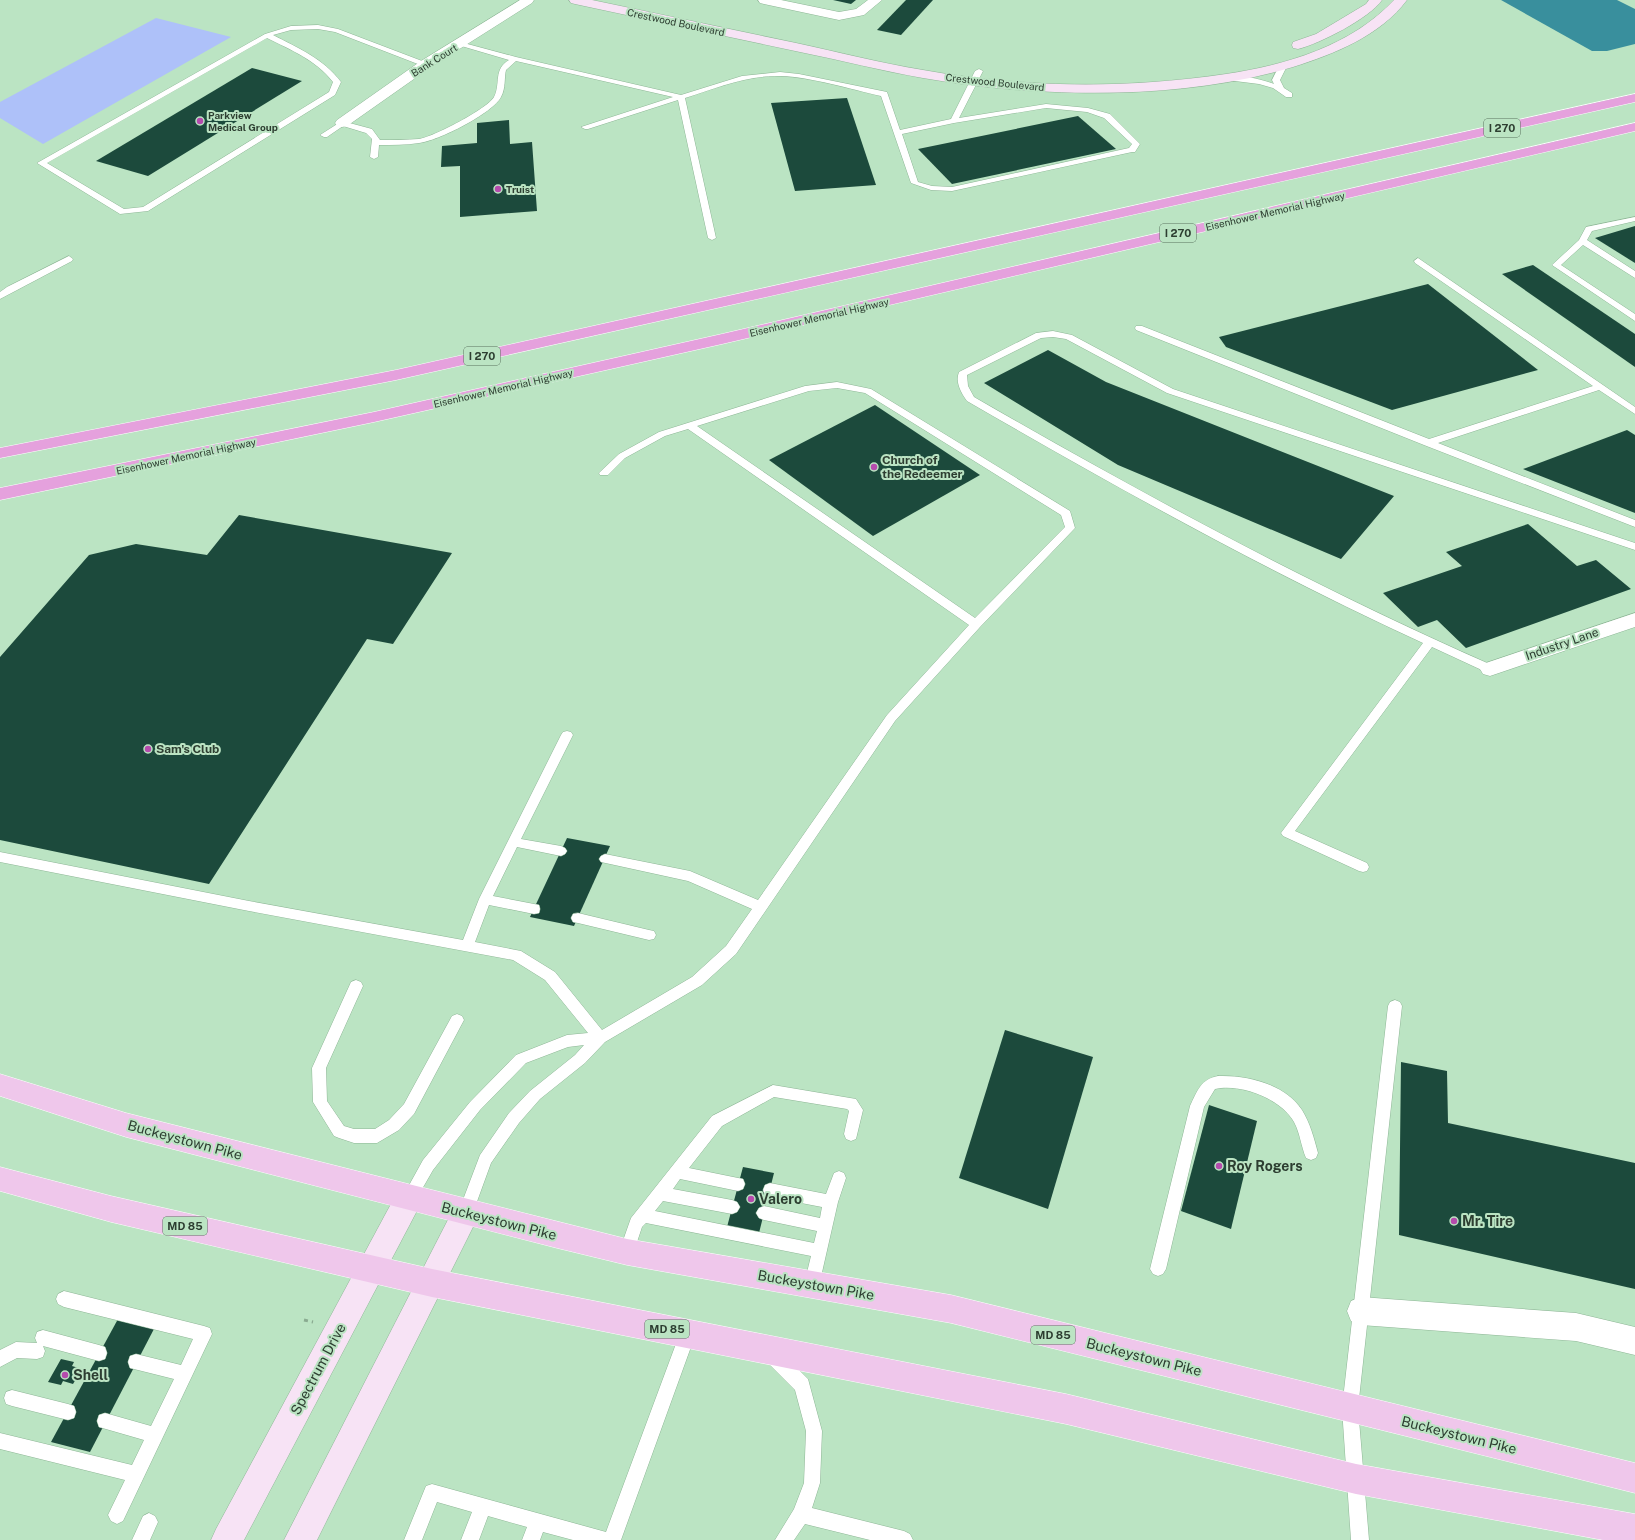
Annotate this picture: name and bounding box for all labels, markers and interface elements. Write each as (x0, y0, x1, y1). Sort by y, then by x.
street label: Crestwood Boulevard (626, 6, 726, 38)
street label: Bank Court (409, 41, 459, 79)
street label: Crestwood Boulevard (945, 71, 1045, 93)
place label: Parkview Medical Group (208, 109, 278, 133)
marker: Parkview Medical Group (195, 116, 205, 126)
road number: I 270 (1484, 119, 1520, 137)
place label: Truist (506, 183, 534, 195)
marker: Truist (493, 184, 503, 194)
street label: Eisenhower Memorial Highway (1204, 189, 1346, 233)
road number: I 270 (1160, 224, 1196, 242)
street label: Eisenhower Memorial Highway (748, 295, 890, 339)
road number: I 270 (464, 347, 500, 365)
street label: Eisenhower Memorial Highway (432, 366, 574, 410)
street label: Eisenhower Memorial Highway (115, 435, 258, 477)
place label: Church of the Redeemer (882, 453, 963, 481)
marker: Church of the Redeemer (869, 462, 879, 472)
street label: Industry Lane (1524, 625, 1601, 663)
place label: Sam's Club (156, 742, 219, 756)
marker: Sam's Club (143, 744, 153, 754)
street label: Buckeystown Pike (126, 1117, 244, 1163)
place label: Roy Rogers (1227, 1158, 1303, 1174)
marker: Roy Rogers (1214, 1161, 1224, 1171)
place label: Valero (759, 1191, 802, 1207)
marker: Valero (746, 1194, 756, 1204)
street label: Buckeystown Pike (440, 1199, 558, 1243)
place label: Mr. Tire (1462, 1213, 1513, 1229)
marker: Mr. Tire (1449, 1216, 1459, 1226)
road number: MD 85 (163, 1217, 207, 1235)
street label: Buckeystown Pike (756, 1267, 876, 1303)
road number: MD 85 (645, 1320, 689, 1338)
street label: Spectrum Drive (287, 1321, 349, 1417)
road number: MD 85 (1031, 1326, 1075, 1344)
street label: Buckeystown Pike (1085, 1335, 1203, 1379)
place label: Shell (73, 1367, 108, 1383)
marker: Shell (60, 1370, 70, 1380)
street label: Buckeystown Pike (1400, 1413, 1518, 1457)

